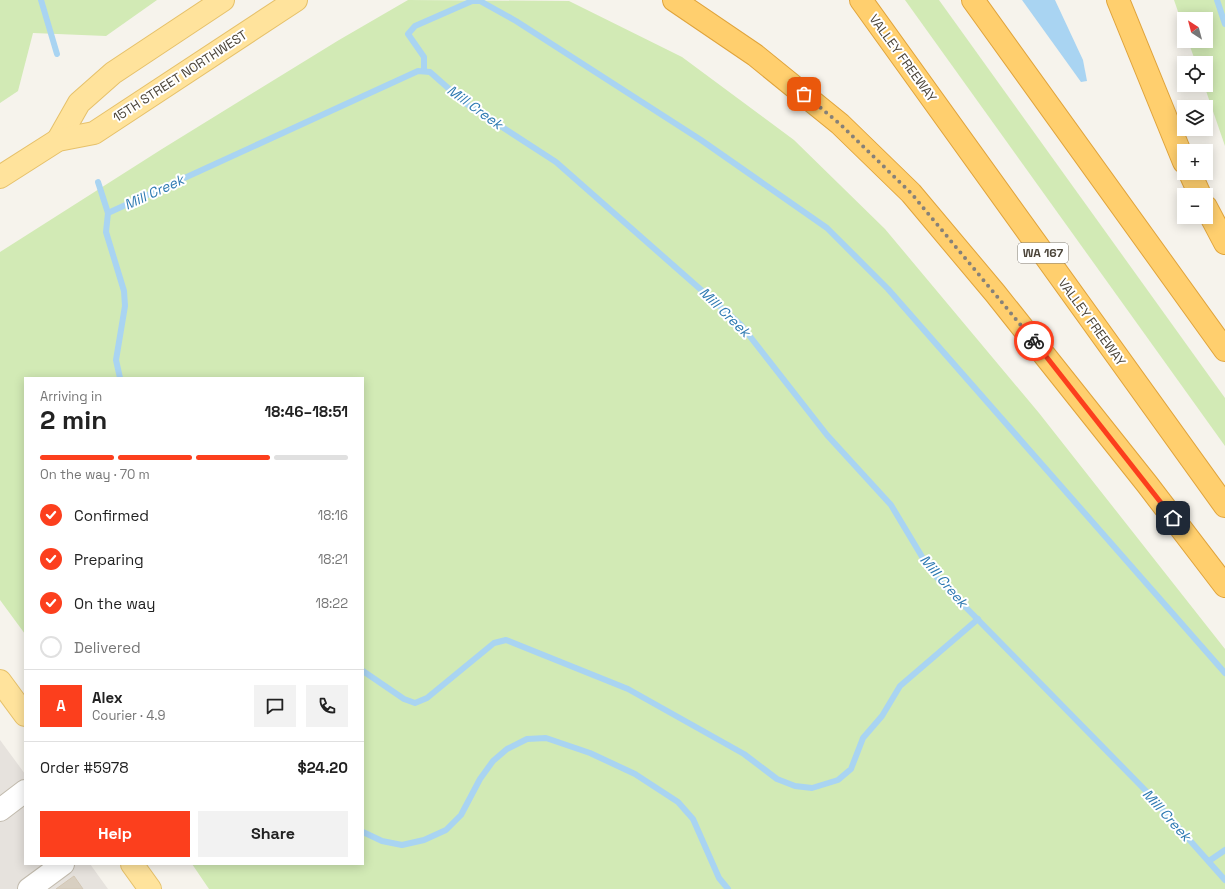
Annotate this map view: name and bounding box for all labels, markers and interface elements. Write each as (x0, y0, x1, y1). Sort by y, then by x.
street label: VALLEY FREEWAY (865, 11, 941, 105)
north arrow (1177, 12, 1213, 48)
map controls (1177, 12, 1213, 224)
street label: 15TH STREET NORTHWEST (110, 26, 251, 126)
button: locate (1177, 56, 1213, 92)
pin (787, 77, 821, 111)
water label: Mill Creek (444, 81, 507, 134)
icon: bag (793, 83, 815, 105)
button: layers (1177, 100, 1213, 136)
button: + (1177, 144, 1213, 180)
water label: Mill Creek (121, 170, 188, 214)
button: − (1177, 188, 1213, 224)
road number: WA 167 (1018, 243, 1068, 263)
street label: VALLEY FREEWAY (1054, 275, 1130, 369)
water label: Mill Creek (696, 283, 755, 342)
courier (1014, 321, 1054, 361)
icon: bike (1023, 330, 1045, 352)
text: Arriving in (40, 388, 102, 405)
text: 18:46–18:51 (264, 402, 348, 421)
text: 2 min (40, 403, 107, 437)
text: On the way · 70 m (40, 466, 150, 483)
pin (1156, 501, 1190, 535)
icon: check (40, 504, 62, 526)
text: Confirmed (74, 506, 149, 525)
text: 18:16 (318, 507, 348, 524)
icon: home (1162, 507, 1184, 529)
icon: check (40, 548, 62, 570)
text: Preparing (74, 550, 144, 569)
text: 18:21 (318, 551, 348, 568)
water label: Mill Creek (916, 551, 973, 612)
icon: check (40, 592, 62, 614)
text: On the way (74, 594, 155, 613)
text: 18:22 (315, 595, 348, 612)
text: Delivered (74, 638, 141, 657)
button: chat (254, 685, 296, 727)
button: phone (306, 685, 348, 727)
text: Alex (92, 688, 123, 707)
text: A (56, 696, 66, 715)
text: Courier · 4.9 (92, 707, 166, 724)
text: Order #5978 (40, 758, 129, 777)
text: $24.20 (298, 758, 348, 777)
water label: Mill Creek (1139, 785, 1196, 846)
button: Help (40, 811, 190, 857)
button: Share (198, 811, 348, 857)

